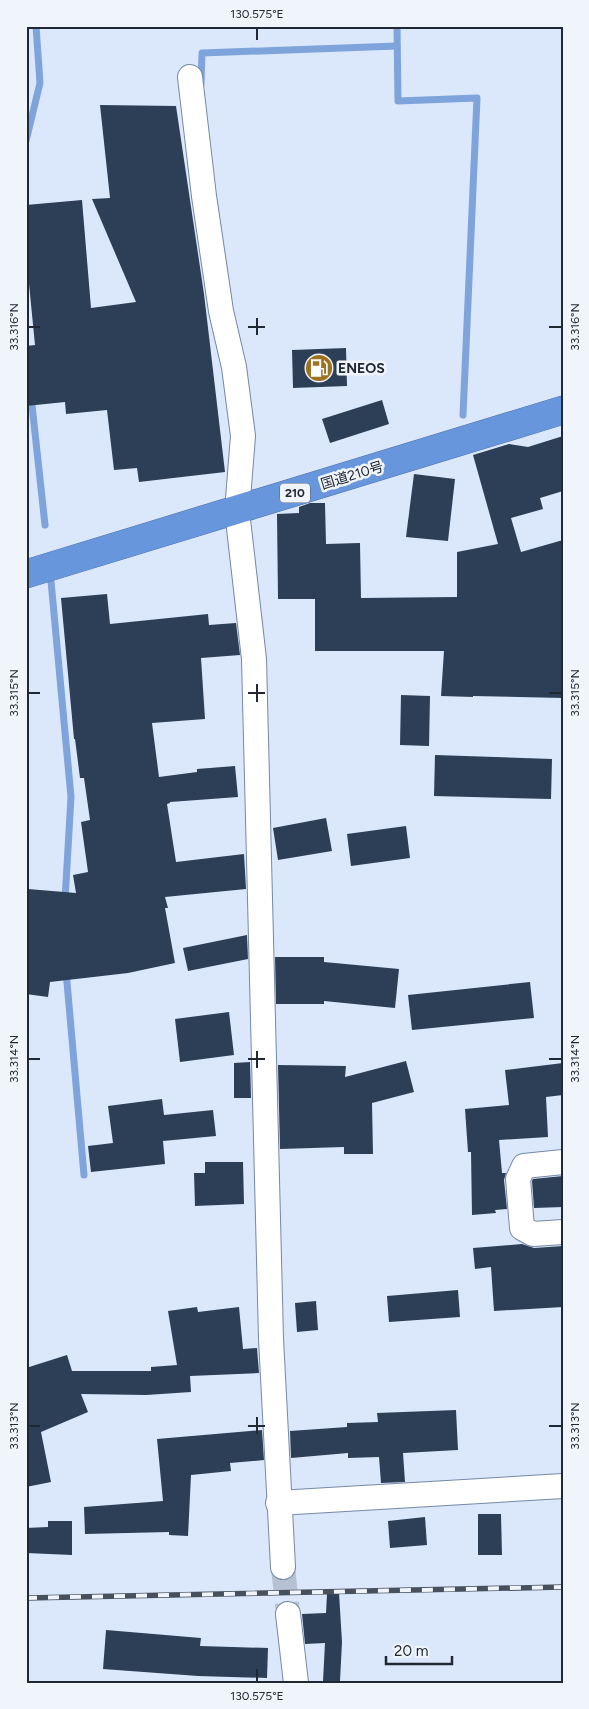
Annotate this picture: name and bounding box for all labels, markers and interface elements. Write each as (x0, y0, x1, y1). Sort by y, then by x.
text: 130.575°E (230, 7, 284, 21)
text: 33.316°N (7, 303, 21, 351)
text: 33.316°N (568, 303, 582, 351)
fuel station icon: ENEOS (304, 353, 334, 383)
place label: ENEOS (338, 360, 385, 377)
street label: 国道210号 (319, 458, 386, 493)
road number: 210 (280, 483, 310, 502)
text: 33.315°N (7, 669, 21, 717)
text: 33.315°N (568, 669, 582, 717)
text: 33.314°N (7, 1035, 21, 1083)
text: 33.314°N (568, 1035, 582, 1083)
text: 33.313°N (7, 1402, 21, 1450)
text: 33.313°N (568, 1402, 582, 1450)
scale bar (386, 1634, 453, 1666)
text: 20 m (394, 1642, 428, 1660)
text: 130.575°E (230, 1689, 284, 1703)

